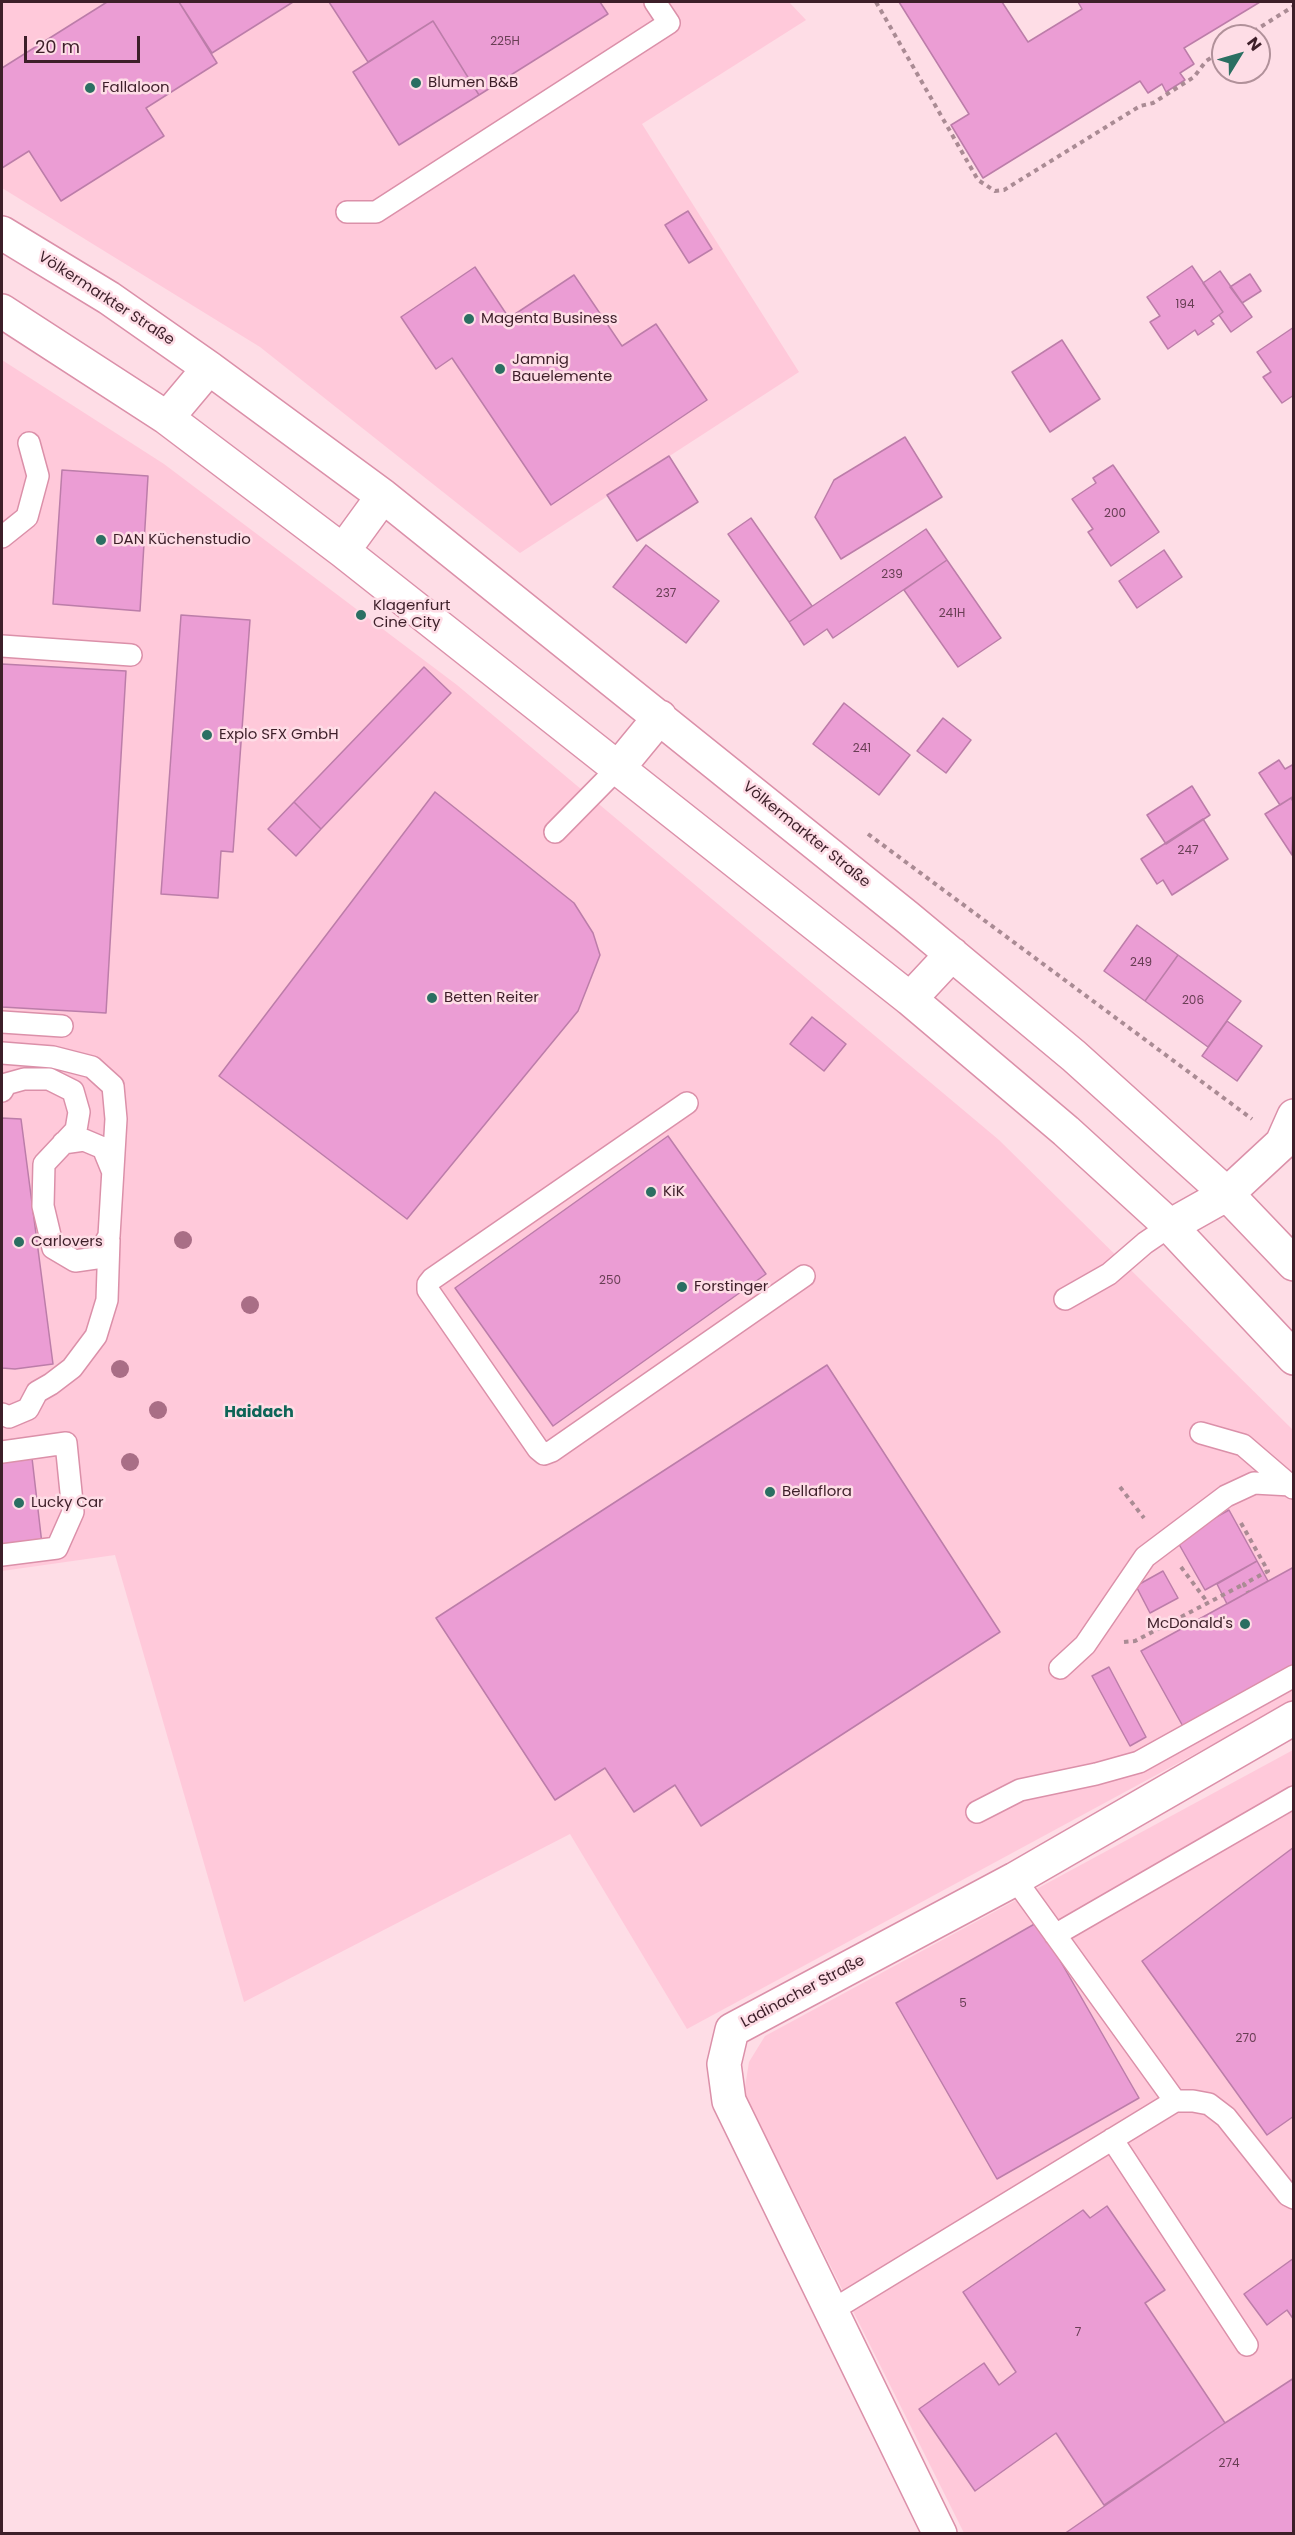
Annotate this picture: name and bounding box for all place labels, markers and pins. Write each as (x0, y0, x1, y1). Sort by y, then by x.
place label: Blumen B&B (428, 74, 518, 92)
marker: Blumen B&B (409, 76, 423, 90)
place label: Fallaloon (102, 79, 170, 97)
marker: Fallaloon (83, 81, 97, 95)
place label: Magenta Business (481, 310, 618, 328)
marker: Magenta Business (462, 312, 476, 326)
place label: Jamnig Bauelemente (512, 351, 612, 386)
marker: Jamnig Bauelemente (493, 362, 507, 376)
place label: DAN Küchenstudio (113, 531, 251, 549)
marker: DAN Küchenstudio (94, 533, 108, 547)
place label: Klagenfurt Cine City (373, 597, 450, 632)
marker: Klagenfurt Cine City (354, 608, 368, 622)
place label: Explo SFX GmbH (219, 726, 339, 744)
marker: Explo SFX GmbH (200, 728, 214, 742)
place label: Betten Reiter (444, 989, 539, 1007)
marker: Betten Reiter (425, 991, 439, 1005)
place label: KiK (663, 1183, 685, 1201)
marker: KiK (644, 1185, 658, 1199)
place label: Carlovers (31, 1233, 103, 1251)
marker: Carlovers (12, 1235, 26, 1249)
place label: Forstinger (694, 1278, 768, 1296)
marker: Forstinger (675, 1280, 689, 1294)
place label: Bellaflora (782, 1483, 852, 1501)
marker: Bellaflora (763, 1485, 777, 1499)
place label: Lucky Car (31, 1494, 104, 1512)
marker: Lucky Car (12, 1496, 26, 1510)
place label: McDonald's (1147, 1615, 1233, 1633)
marker: McDonald's (1238, 1617, 1252, 1631)

